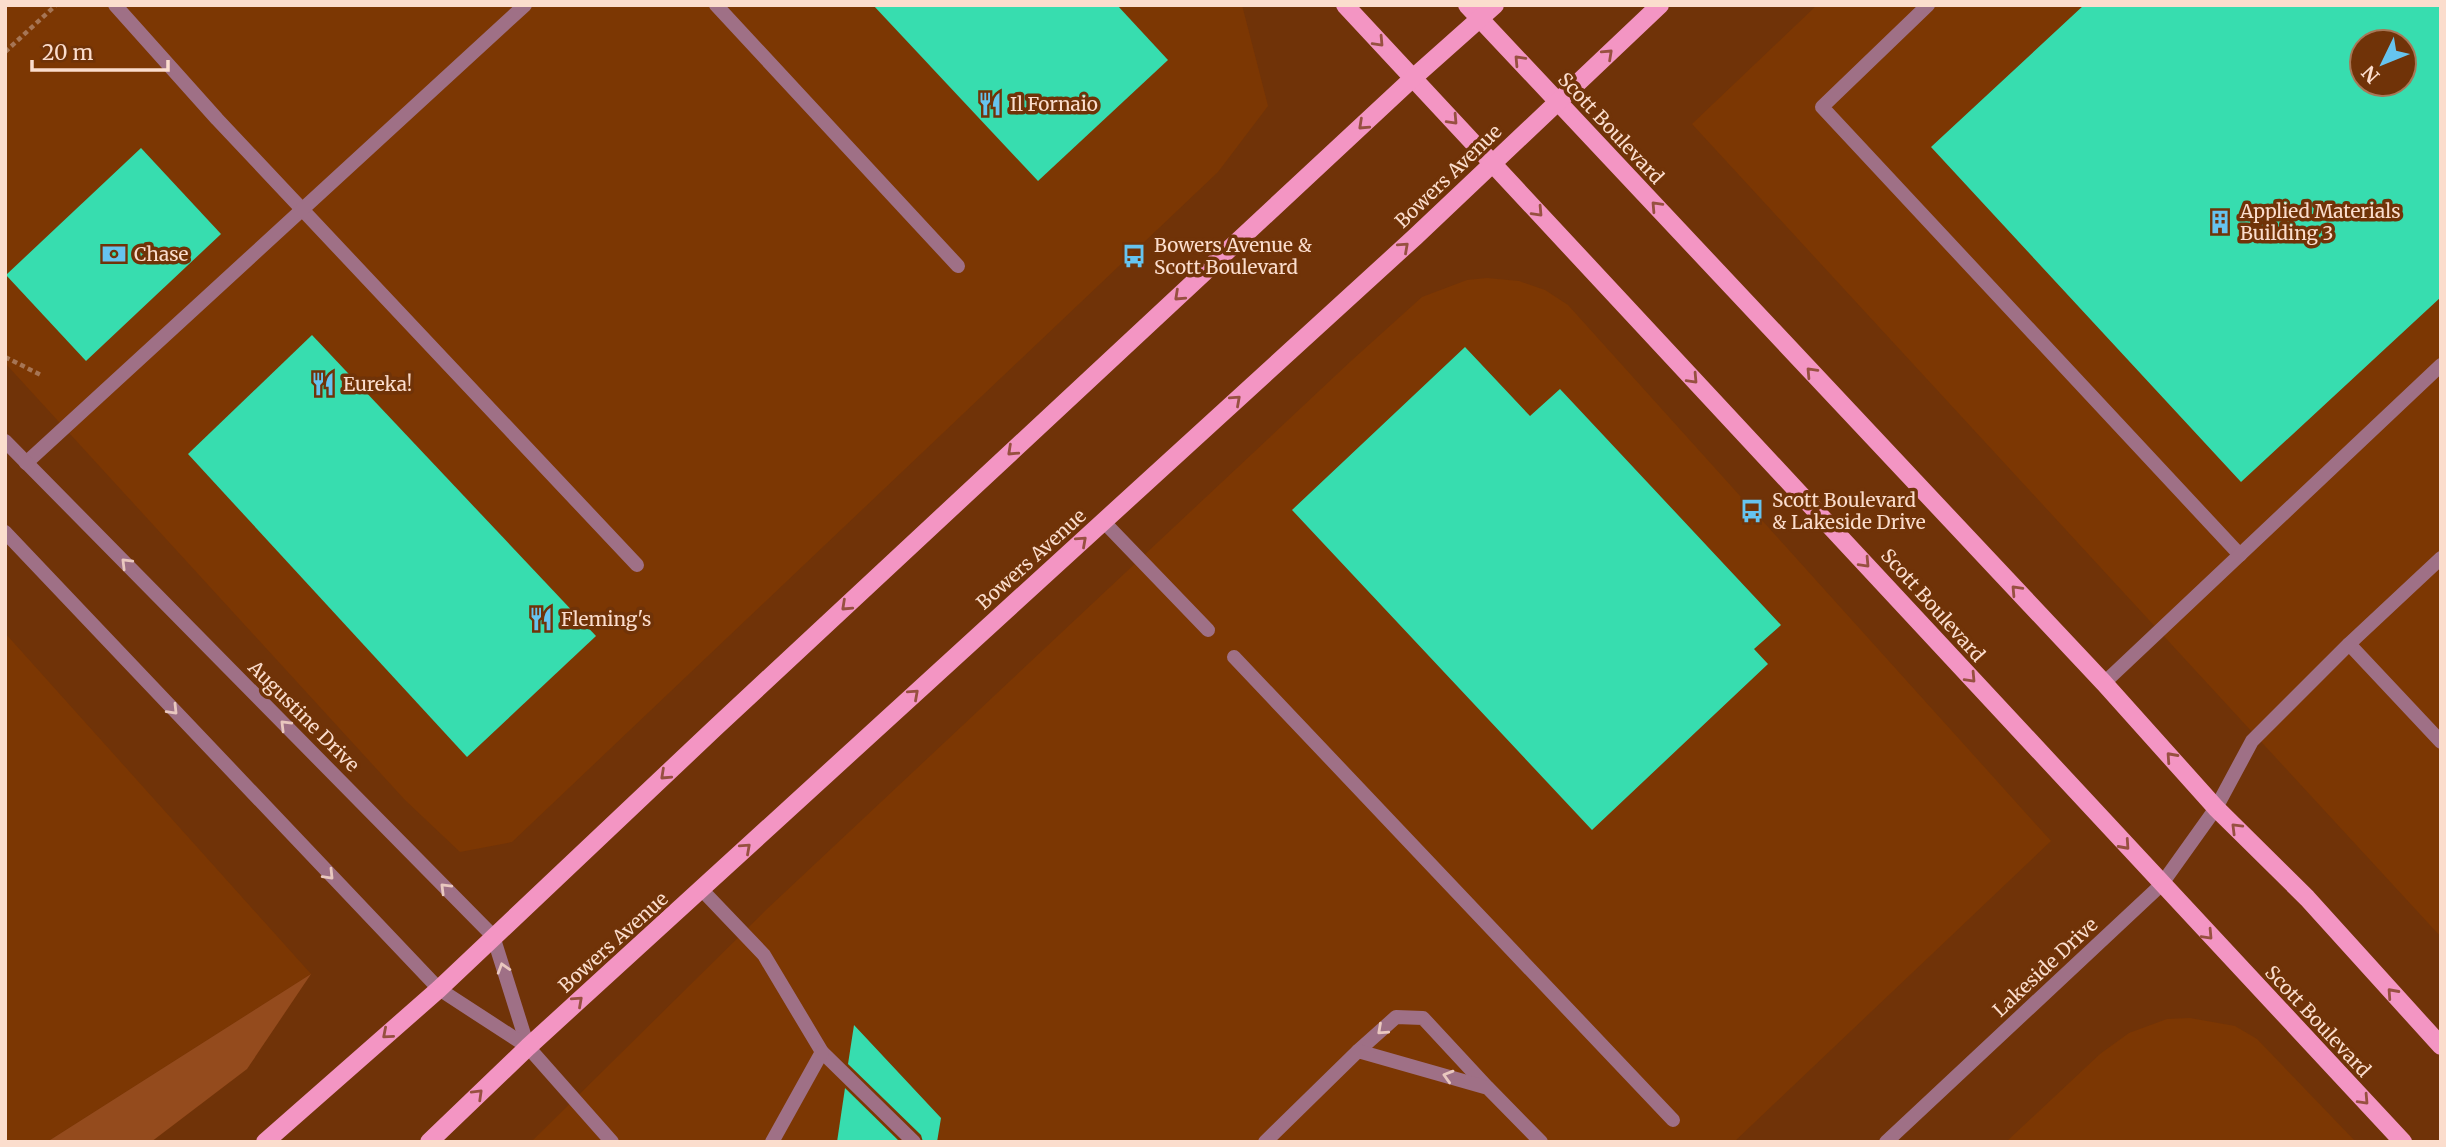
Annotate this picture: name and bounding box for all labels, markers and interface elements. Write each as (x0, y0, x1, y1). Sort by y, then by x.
scale bar (32, 28, 168, 72)
north arrow (2348, 28, 2418, 98)
one-way arrow (1371, 34, 1383, 47)
text: 20 m (42, 39, 94, 66)
one-way arrow (1600, 50, 1613, 63)
one-way arrow (1515, 55, 1528, 68)
text: N (2357, 61, 2384, 88)
street label: Scott Boulevard (1553, 67, 1669, 189)
restaurant icon: Il Fornaio (976, 90, 1004, 118)
place label: Il Fornaio (1010, 92, 1098, 116)
one-way arrow (1444, 112, 1457, 125)
one-way arrow (1358, 116, 1371, 129)
street label: Bowers Avenue (1390, 119, 1506, 233)
place label: Applied Materials Building 3 (2239, 199, 2401, 245)
one-way arrow (1651, 201, 1664, 214)
one-way arrow (1530, 204, 1543, 217)
building icon: Applied Materials Building 3 (2206, 208, 2234, 236)
place label: Bowers Avenue & Scott Boulevard (1154, 233, 1312, 279)
bank icon: Chase (100, 240, 128, 268)
place label: Chase (134, 242, 189, 266)
bus stop icon: Bowers Avenue & Scott Boulevard (1120, 242, 1148, 270)
one-way arrow (1396, 243, 1409, 255)
one-way arrow (1174, 288, 1187, 301)
one-way arrow (1807, 367, 1820, 380)
restaurant icon: Eureka! (309, 370, 337, 398)
one-way arrow (1685, 371, 1698, 384)
place label: Eureka! (343, 372, 412, 396)
one-way arrow (1228, 396, 1241, 408)
one-way arrow (1007, 443, 1020, 456)
place label: Scott Boulevard & Lakeside Drive (1772, 488, 1926, 534)
bus stop icon: Scott Boulevard & Lakeside Drive (1738, 497, 1766, 525)
street label: Bowers Avenue (971, 504, 1091, 614)
one-way arrow (1074, 536, 1087, 549)
street label: Scott Boulevard (1876, 544, 1990, 666)
one-way arrow (1857, 555, 1870, 568)
one-way arrow (121, 559, 134, 572)
one-way arrow (2012, 585, 2025, 598)
one-way arrow (841, 598, 854, 611)
restaurant icon: Fleming's (527, 605, 555, 633)
place label: Fleming's (561, 607, 651, 631)
street label: Augustine Drive (243, 655, 365, 777)
one-way arrow (1962, 670, 1975, 683)
one-way arrow (906, 690, 919, 703)
one-way arrow (164, 702, 177, 715)
one-way arrow (281, 721, 294, 734)
one-way arrow (2167, 752, 2179, 765)
one-way arrow (660, 767, 673, 780)
one-way arrow (2232, 824, 2244, 836)
one-way arrow (2117, 837, 2129, 850)
one-way arrow (738, 844, 751, 856)
one-way arrow (321, 867, 334, 880)
one-way arrow (440, 883, 453, 896)
street label: Bowers Avenue (553, 887, 673, 997)
street label: Lakeside Drive (1988, 912, 2103, 1022)
one-way arrow (2200, 926, 2213, 939)
street label: Scott Boulevard (2260, 960, 2376, 1082)
one-way arrow (497, 963, 511, 975)
one-way arrow (2388, 988, 2401, 1001)
one-way arrow (570, 997, 583, 1009)
one-way arrow (1377, 1022, 1390, 1034)
one-way arrow (382, 1026, 395, 1038)
one-way arrow (1442, 1070, 1454, 1085)
one-way arrow (470, 1090, 483, 1103)
one-way arrow (2355, 1092, 2368, 1105)

